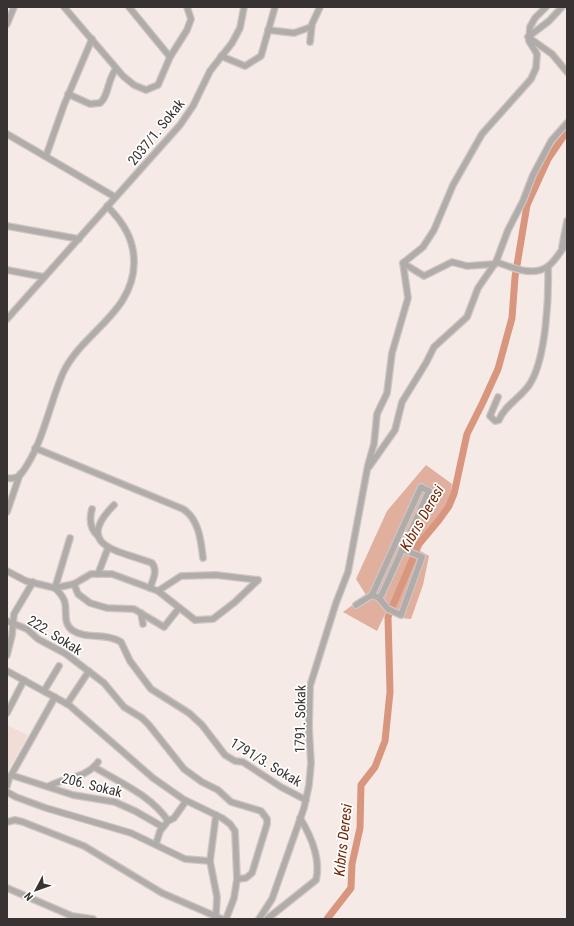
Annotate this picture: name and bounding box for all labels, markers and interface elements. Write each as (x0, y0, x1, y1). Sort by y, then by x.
street label: 2037/1. Sokak (125, 95, 188, 168)
water label: Kıbrıs Deresi (396, 481, 448, 554)
street label: 222. Sokak (25, 612, 86, 658)
street label: 1791. Sokak (291, 684, 309, 753)
street label: 1791/3. Sokak (227, 734, 305, 790)
street label: 206. Sokak (60, 770, 124, 800)
water label: Kıbrıs Deresi (330, 802, 356, 877)
north arrow (16, 870, 56, 910)
text: N (22, 889, 36, 903)

